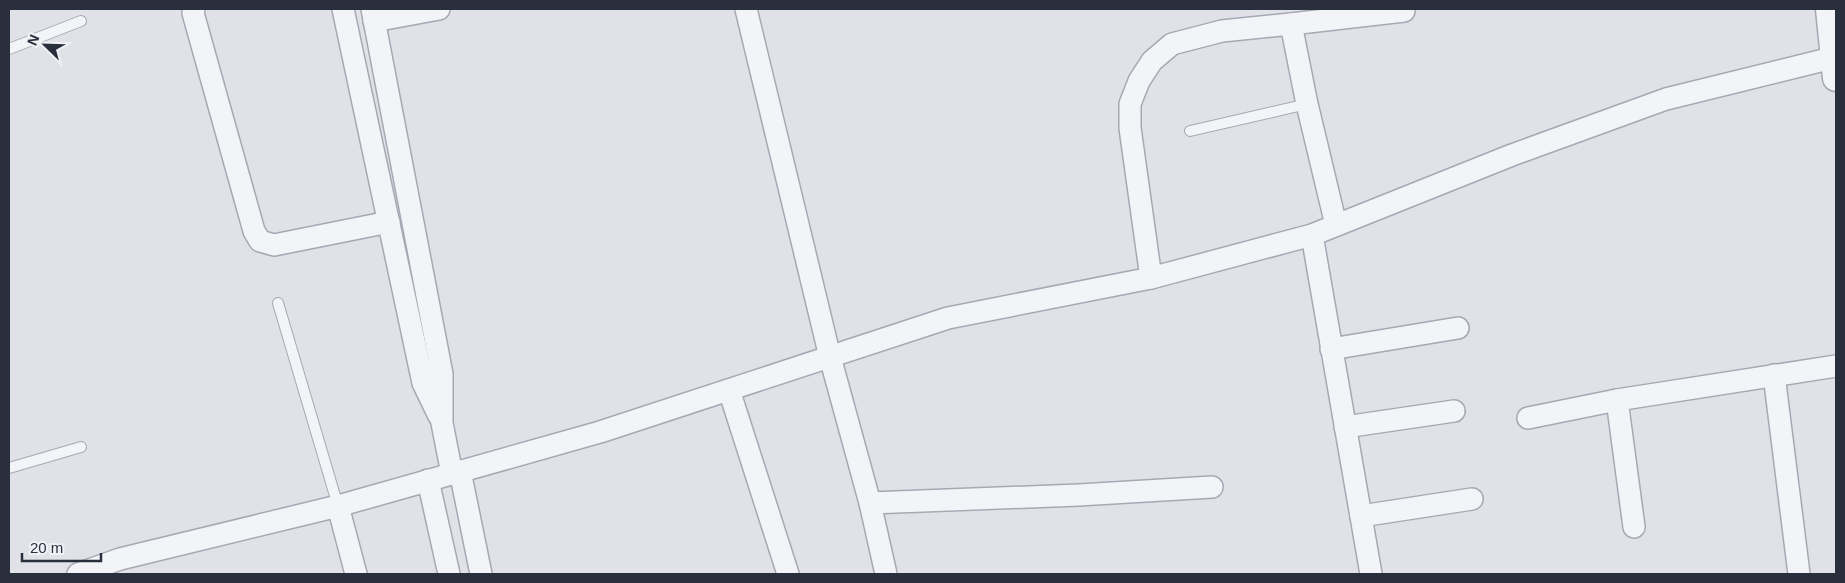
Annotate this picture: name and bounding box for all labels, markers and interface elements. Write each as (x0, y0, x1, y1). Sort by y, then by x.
north arrow (20, 20, 70, 70)
text: N (24, 32, 42, 48)
scale bar (22, 530, 101, 562)
text: 20 m (30, 539, 63, 556)

